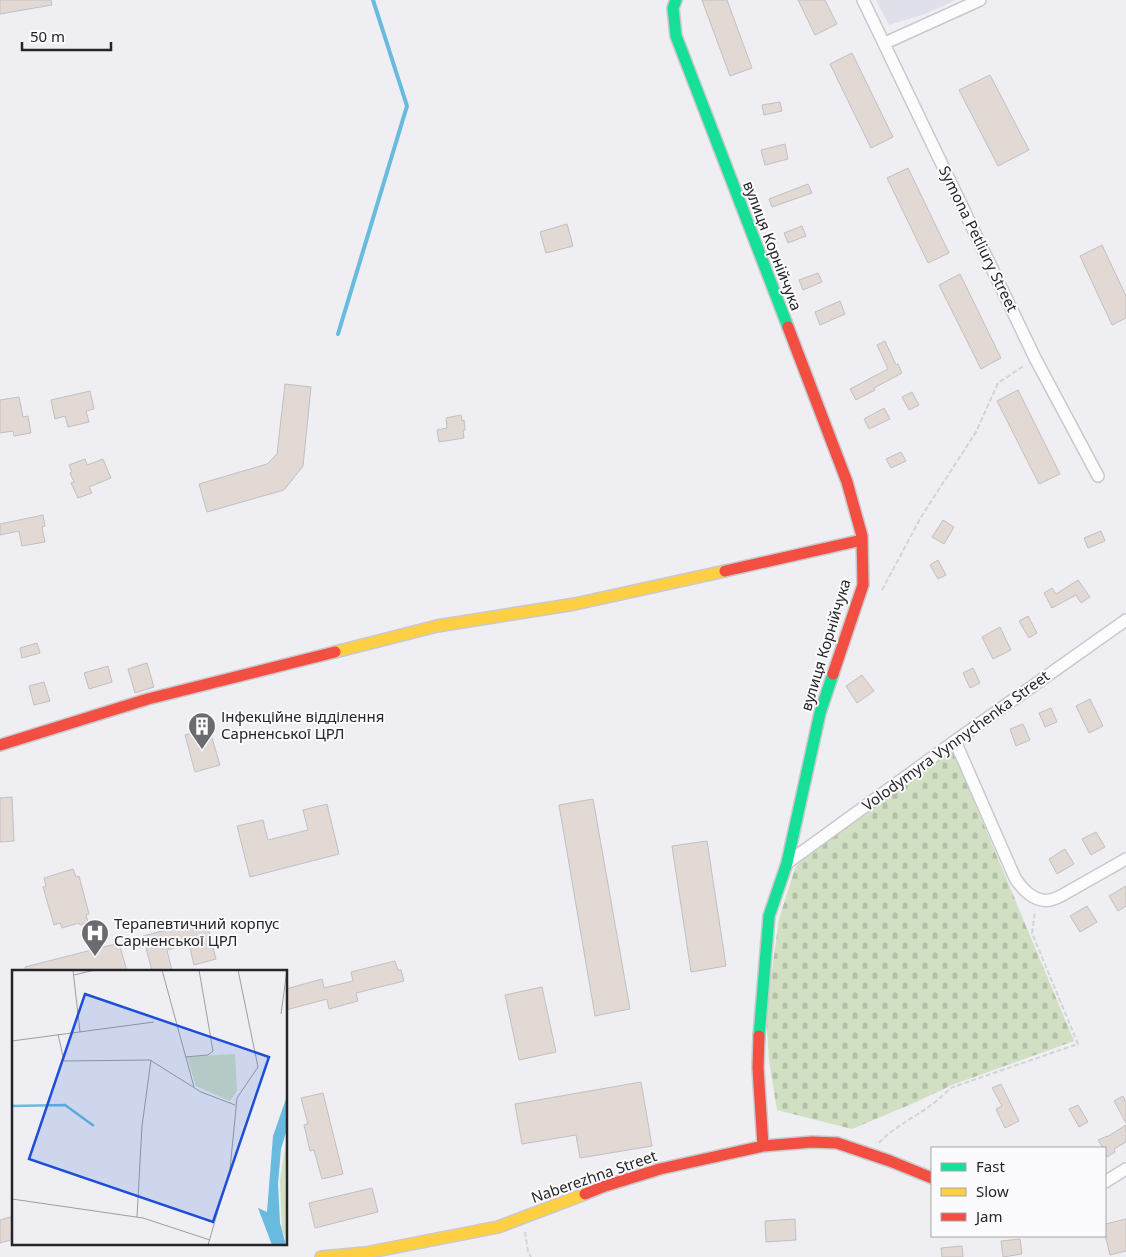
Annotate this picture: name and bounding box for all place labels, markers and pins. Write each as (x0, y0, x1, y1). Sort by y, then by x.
place label: Інфекційне відділення Сарненської ЦРЛ (221, 706, 384, 743)
building icon: Інфекційне відділення Сарненської ЦРЛ (187, 711, 217, 750)
place label: Терапевтичний корпус Сарненської ЦРЛ (114, 913, 279, 950)
hospital icon: Терапевтичний корпус Сарненської ЦРЛ (80, 918, 110, 957)

